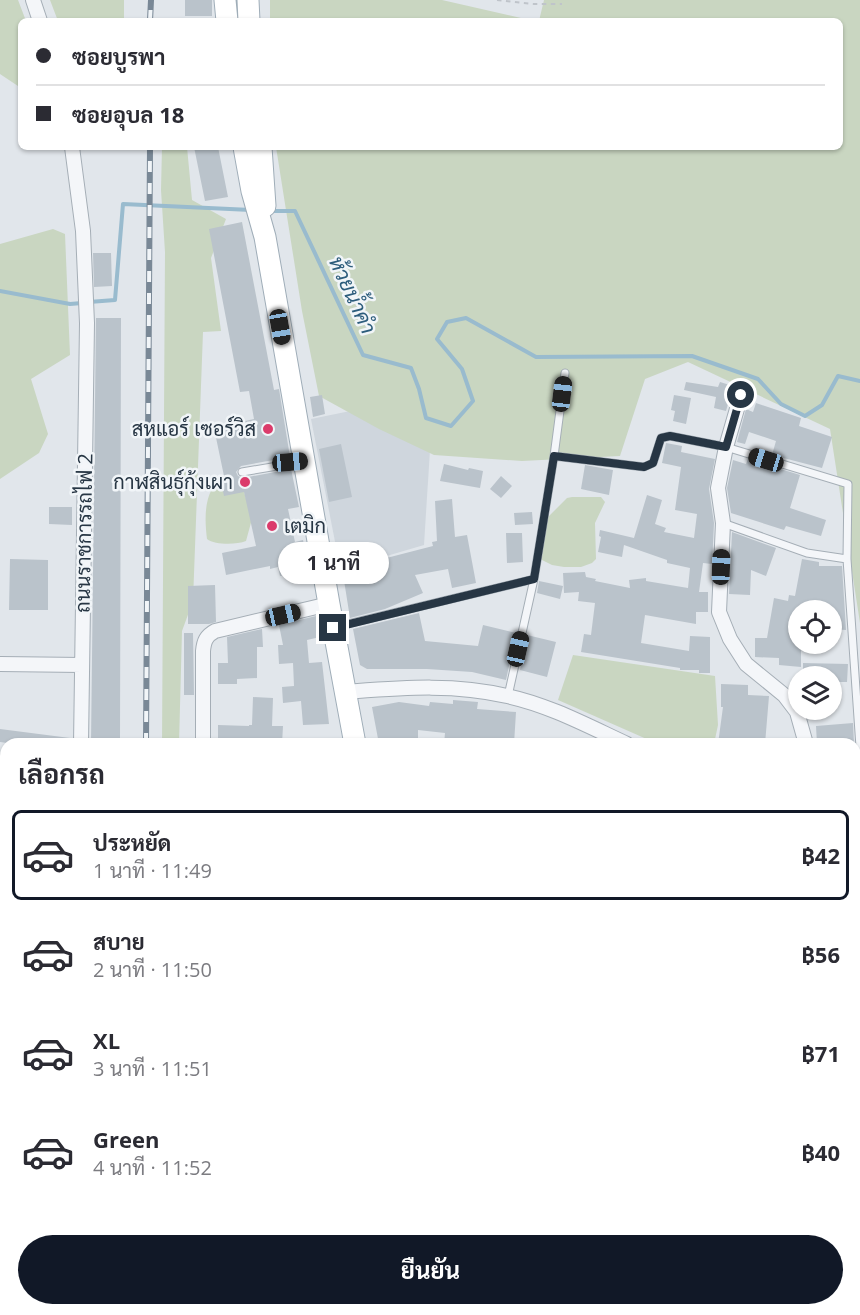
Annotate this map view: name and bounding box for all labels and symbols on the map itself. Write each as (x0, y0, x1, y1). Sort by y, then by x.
water label: ห้วยน้ำคำ (323, 250, 386, 338)
car (268, 308, 292, 346)
car (551, 375, 573, 413)
route start (727, 381, 754, 408)
place label: สหแอร์ เซอร์วิส (132, 415, 256, 442)
marker: สหแอร์ เซอร์วิส (261, 422, 275, 436)
car (746, 446, 786, 474)
car (271, 451, 309, 473)
street label: ถนนราชการรถไฟ 2 (69, 453, 98, 613)
place label: กาฬสินธุ์กุ้งเผา (113, 468, 233, 496)
marker: กาฬสินธุ์กุ้งเผา (238, 475, 252, 489)
place label: เตมิก (284, 512, 326, 539)
marker: เตมิก (265, 519, 279, 533)
callout: 1 นาที (278, 541, 388, 583)
car (711, 549, 731, 585)
car (263, 602, 303, 628)
route end (319, 614, 346, 641)
car (505, 629, 531, 669)

